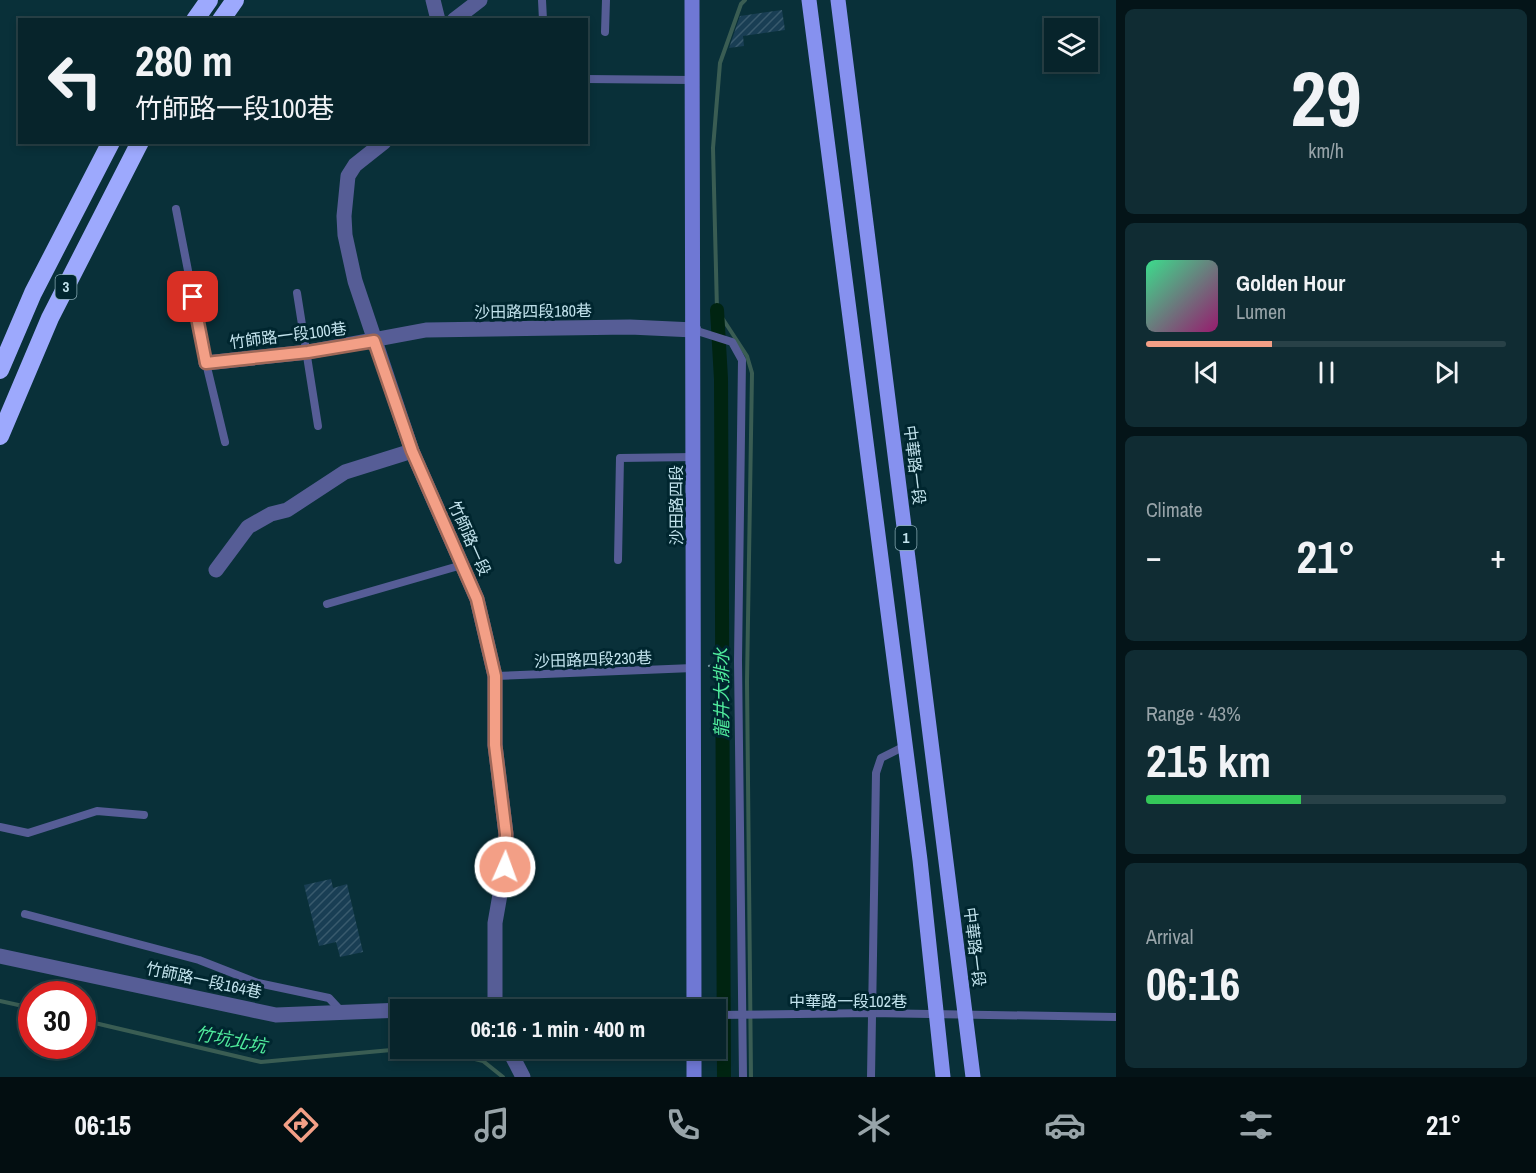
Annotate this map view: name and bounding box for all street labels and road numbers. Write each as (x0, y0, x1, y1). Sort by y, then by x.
road number: 3 (56, 275, 76, 299)
street label: 沙田路四段180巷 (474, 299, 592, 323)
street label: 竹師路一段100巷 (228, 317, 348, 353)
street label: 中華路一段 (899, 424, 931, 506)
street label: 沙田路四段 (665, 465, 687, 545)
street label: 竹師路一段 (444, 497, 496, 579)
road number: 1 (896, 526, 916, 550)
street label: 沙田路四段230巷 (534, 646, 652, 672)
street label: 中華路一段 (959, 906, 991, 988)
street label: 竹師路一段164巷 (144, 957, 264, 1003)
street label: 中華路一段102巷 (789, 990, 907, 1012)

